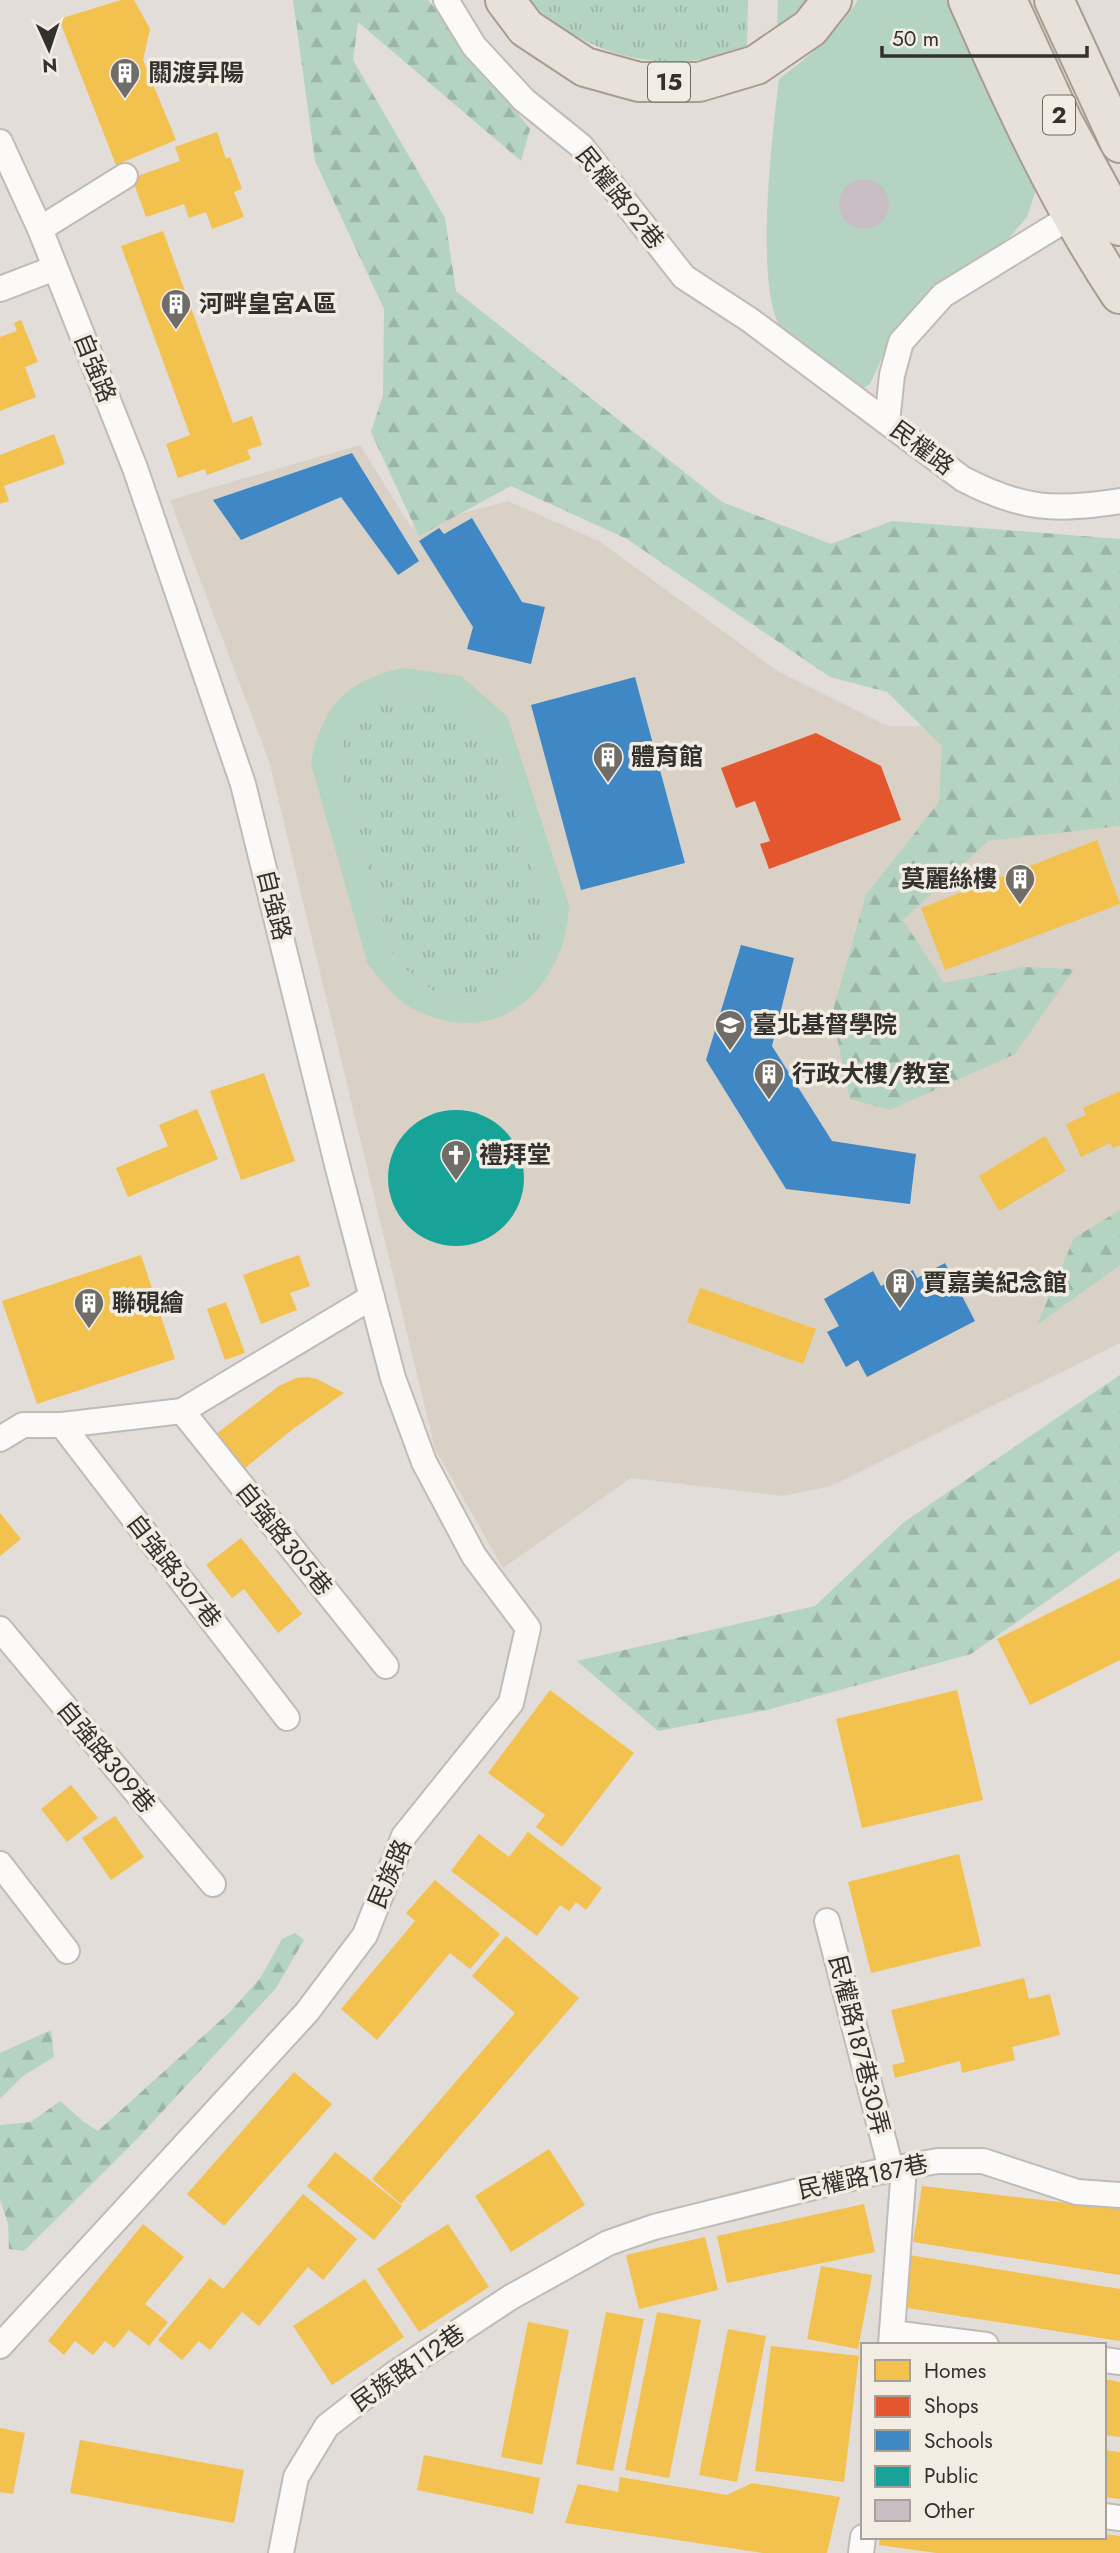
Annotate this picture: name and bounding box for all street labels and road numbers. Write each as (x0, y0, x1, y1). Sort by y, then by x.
road number: 15 (648, 62, 690, 102)
road number: 2 (1043, 96, 1075, 134)
street label: 民權路92巷 (568, 139, 673, 257)
street label: 自強路 (66, 328, 125, 408)
street label: 民權路 (883, 412, 962, 483)
street label: 自強路 (249, 866, 300, 944)
street label: 自強路305巷 (228, 1474, 341, 1603)
street label: 自強路307巷 (119, 1506, 230, 1635)
street label: 自強路309巷 (49, 1693, 164, 1821)
street label: 民族路 (359, 1834, 420, 1914)
street label: 民權路187巷30弄 (820, 1952, 899, 2138)
street label: 民權路187巷 (795, 2146, 931, 2207)
street label: 民族路112巷 (344, 2316, 472, 2420)

